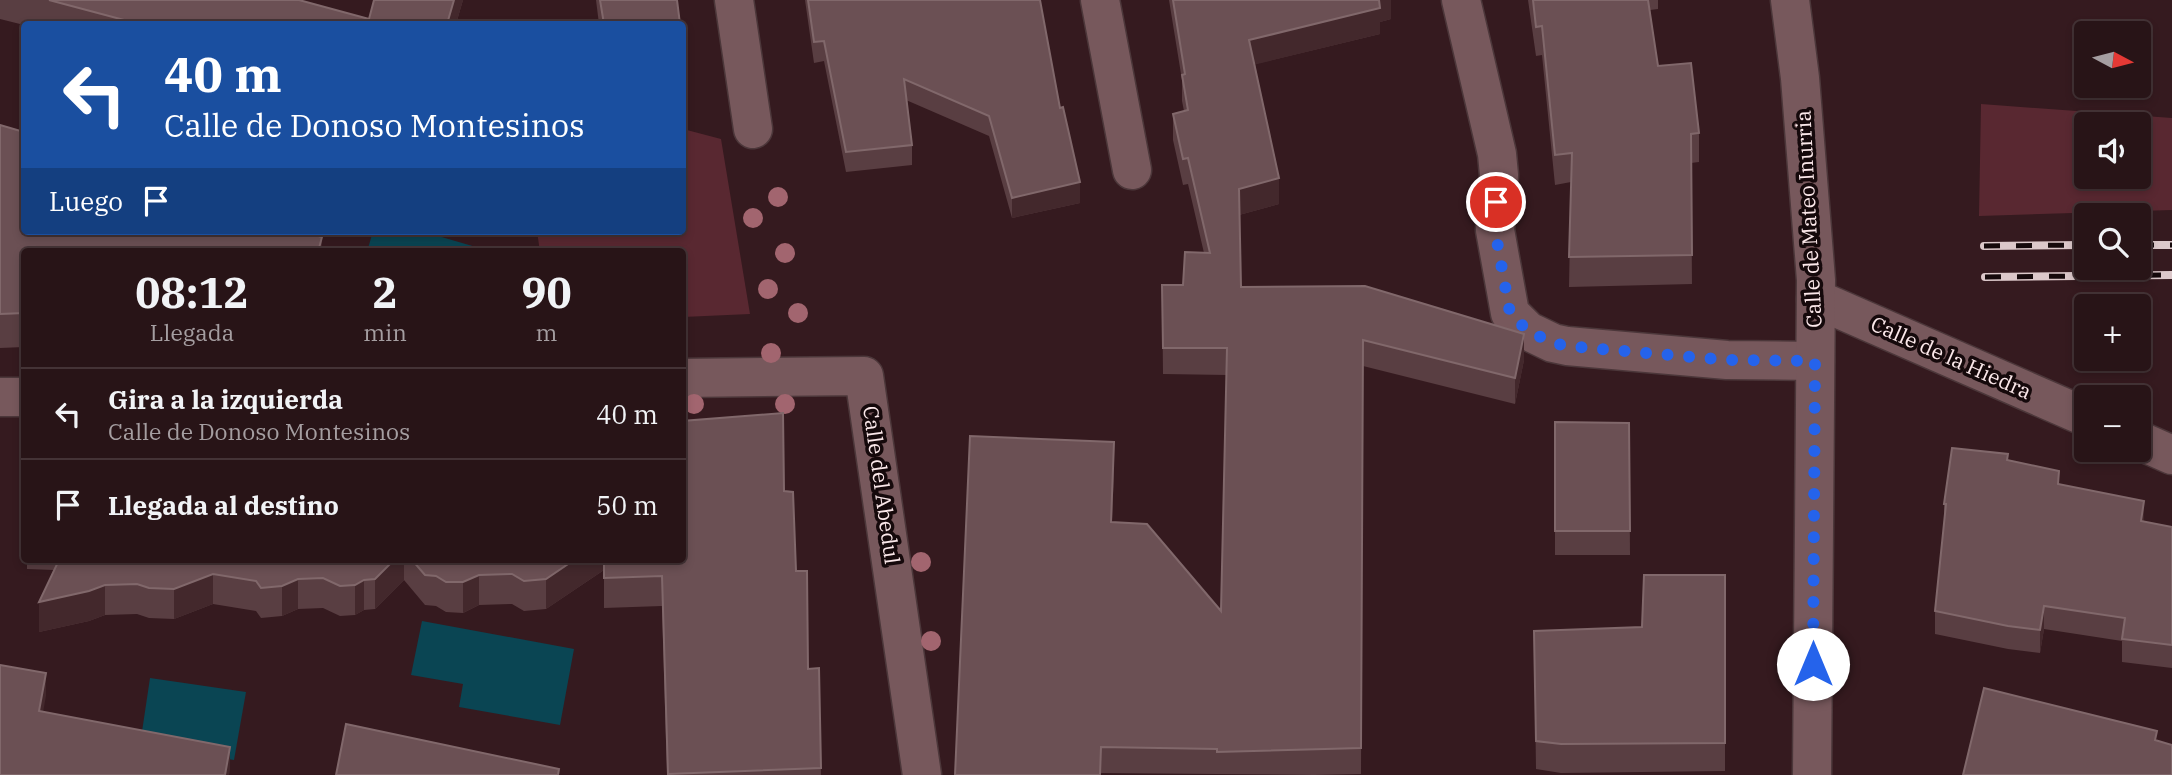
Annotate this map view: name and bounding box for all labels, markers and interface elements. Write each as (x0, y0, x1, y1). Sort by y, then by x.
north arrow (2074, 21, 2151, 98)
map controls (2074, 21, 2151, 462)
text: 40 m (164, 42, 282, 105)
icon: left (49, 49, 140, 140)
text: Calle de Donoso Montesinos (164, 104, 585, 146)
street label: Calle de Mateo Inurria (1788, 110, 1828, 329)
button: sound (2074, 112, 2151, 189)
pin (1466, 172, 1526, 232)
icon: arrive (137, 182, 175, 220)
icon: arrive (1477, 183, 1515, 221)
text: Luego (49, 184, 123, 218)
button: search (2074, 203, 2151, 280)
text: 08:12 (135, 265, 249, 320)
text: 2 (372, 265, 398, 320)
text: 90 (521, 265, 572, 320)
button: + (2074, 294, 2151, 371)
street label: Calle de la Hiedra (1867, 309, 2036, 405)
text: Llegada (150, 317, 234, 347)
text: min (363, 317, 407, 347)
text: m (536, 317, 557, 347)
text: Gira a la izquierda (108, 382, 343, 416)
button: − (2074, 385, 2151, 462)
icon: left (49, 395, 87, 433)
text: 40 m (596, 397, 658, 431)
street label: Calle del Abedul (857, 404, 907, 566)
text: Calle de Donoso Montesinos (108, 416, 410, 446)
icon: arrive (49, 486, 87, 524)
text: Llegada al destino (108, 488, 339, 522)
text: 50 m (596, 488, 658, 522)
position arrow (1776, 627, 1850, 701)

